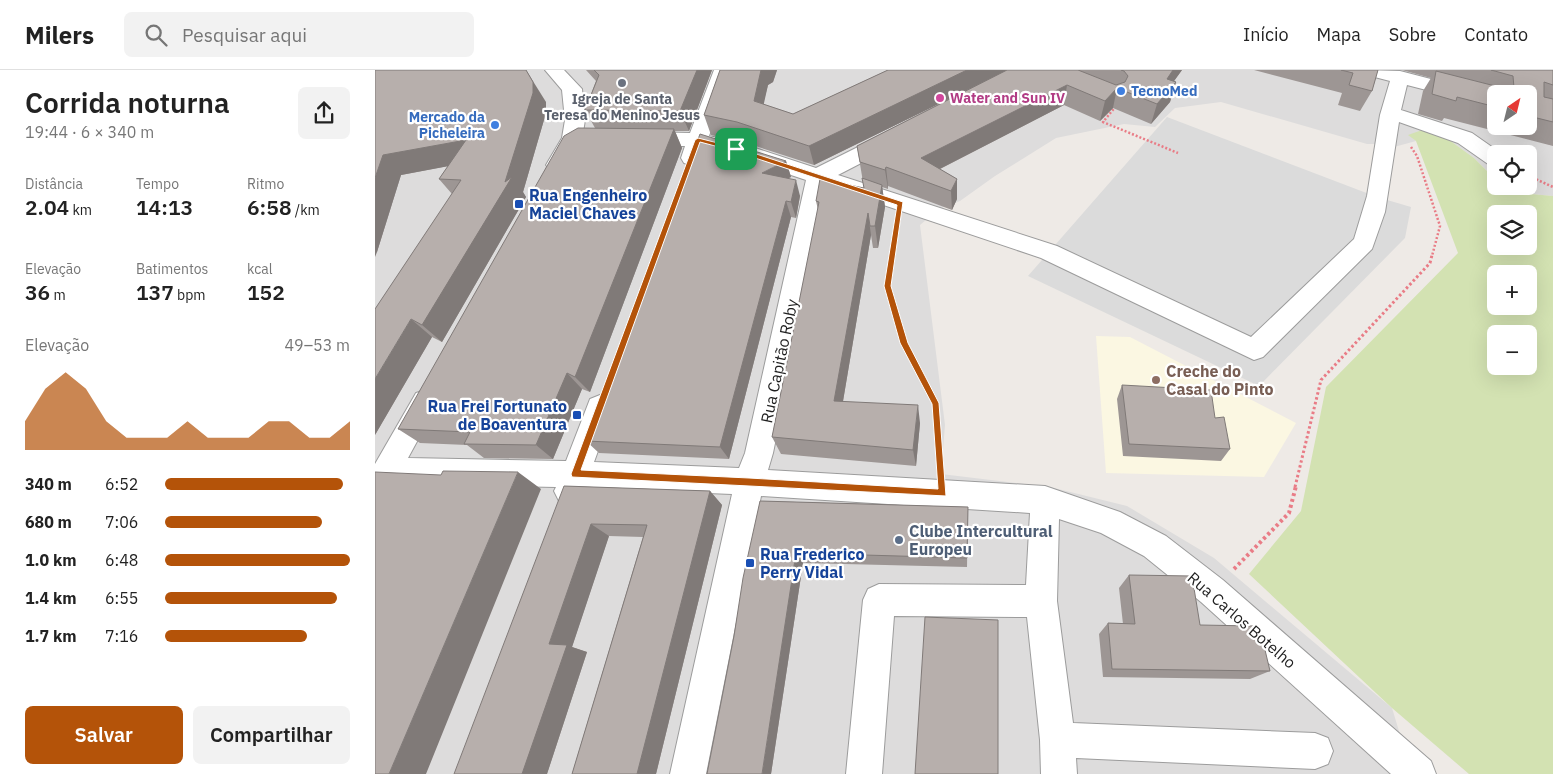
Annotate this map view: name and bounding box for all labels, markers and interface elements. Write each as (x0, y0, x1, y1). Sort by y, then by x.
search box (124, 12, 474, 57)
text: Milers (25, 19, 94, 51)
icon: search (142, 21, 170, 49)
text: Pesquisar aqui (182, 23, 307, 47)
text: Início (1243, 23, 1289, 46)
text: Mapa (1317, 23, 1361, 46)
text: Sobre (1389, 23, 1436, 46)
text: Contato (1464, 23, 1528, 46)
marker: Igreja de Santa Teresa do Menino Jesus (616, 77, 628, 89)
place label: TecnoMed (1131, 82, 1197, 100)
text: Corrida noturna (25, 84, 230, 121)
marker: TecnoMed (1115, 85, 1127, 97)
north arrow (1487, 85, 1537, 135)
map controls (1487, 85, 1537, 375)
button: share (298, 87, 350, 139)
place label: Water and Sun IV (950, 89, 1065, 107)
place label: Igreja de Santa Teresa do Menino Jesus (544, 90, 700, 124)
marker: Water and Sun IV (934, 92, 946, 104)
place label: Mercado da Picheleira (409, 108, 485, 142)
marker: Mercado da Picheleira (489, 119, 501, 131)
text: 19:44 · 6 × 340 m (25, 122, 154, 142)
pin (715, 128, 757, 170)
icon: arrive (722, 135, 750, 163)
button: locate (1487, 145, 1537, 195)
text: Distância (25, 175, 83, 193)
text: Tempo (136, 175, 179, 193)
text: Ritmo (247, 175, 284, 193)
place label: Rua Engenheiro Maciel Chaves (529, 185, 647, 223)
text: 2.04 (25, 193, 69, 221)
text: 14:13 (136, 193, 193, 221)
text: 6:58 (247, 193, 292, 221)
marker: Rua Engenheiro Maciel Chaves (513, 198, 525, 210)
text: km (69, 201, 92, 219)
text: /km (292, 201, 320, 219)
button: layers (1487, 205, 1537, 255)
text: Elevação (25, 260, 81, 278)
text: Batimentos (136, 260, 208, 278)
text: kcal (247, 260, 272, 278)
button: + (1487, 265, 1537, 315)
text: 36 (25, 278, 50, 306)
text: 137 (136, 278, 174, 306)
text: 152 (247, 278, 285, 306)
text: m (50, 286, 66, 304)
text: bpm (174, 286, 206, 304)
street label: Rua Capitão Roby (756, 297, 802, 425)
button: − (1487, 325, 1537, 375)
text: Elevação (25, 335, 89, 355)
text: 49–53 m (284, 335, 350, 355)
place label: Creche do Casal do Pinto (1166, 361, 1274, 399)
marker: Creche do Casal do Pinto (1150, 374, 1162, 386)
place label: Rua Frei Fortunato de Boaventura (427, 396, 567, 434)
marker: Rua Frei Fortunato de Boaventura (571, 409, 583, 421)
text: 340 m (25, 474, 72, 494)
text: 6:52 (105, 474, 138, 494)
text: 680 m (25, 512, 72, 532)
text: 7:06 (105, 512, 138, 532)
place label: Clube Intercultural Europeu (909, 521, 1053, 559)
marker: Clube Intercultural Europeu (893, 534, 905, 546)
place label: Rua Frederico Perry Vidal (760, 544, 864, 582)
text: 1.0 km (25, 550, 76, 570)
text: 6:48 (105, 550, 138, 570)
marker: Rua Frederico Perry Vidal (744, 557, 756, 569)
street label: Rua Carlos Botelho (1184, 568, 1300, 673)
text: 1.4 km (25, 588, 76, 608)
text: 6:55 (105, 588, 138, 608)
text: 1.7 km (25, 626, 76, 646)
text: 7:16 (105, 626, 138, 646)
button: Salvar (25, 706, 183, 764)
button: Compartilhar (193, 706, 350, 764)

